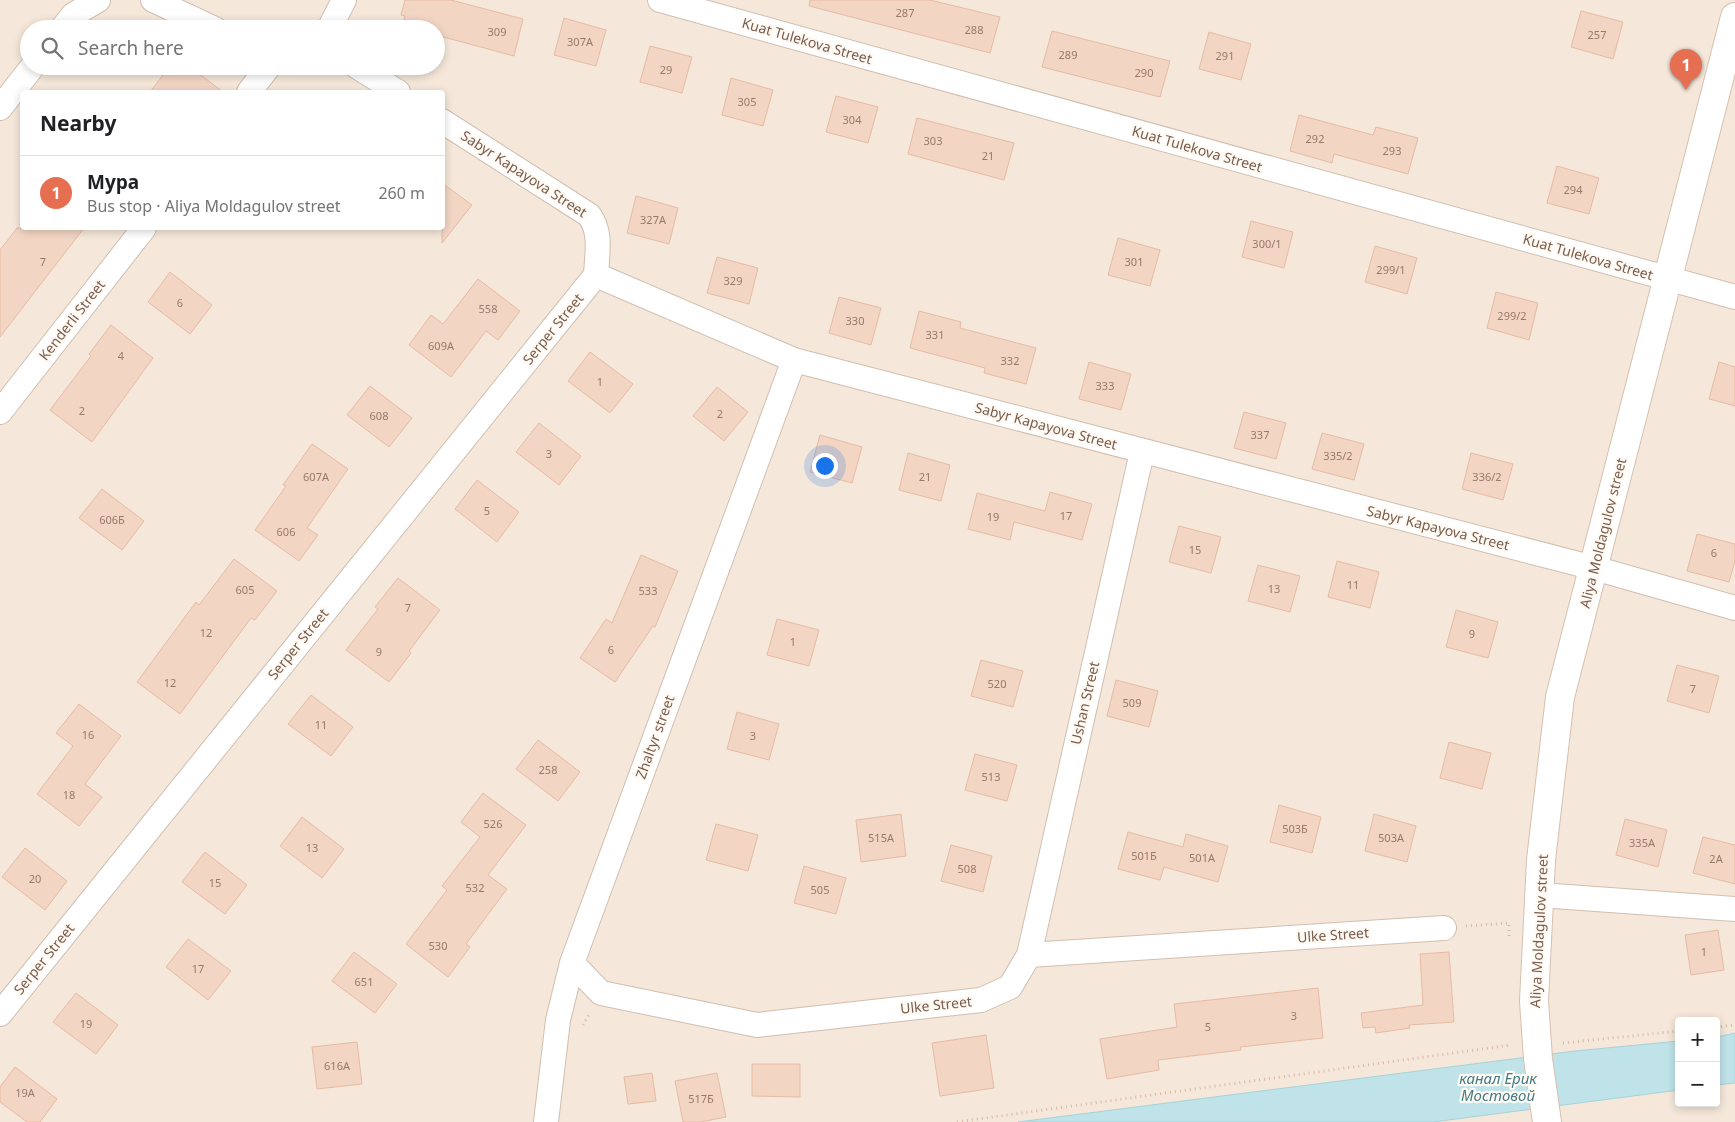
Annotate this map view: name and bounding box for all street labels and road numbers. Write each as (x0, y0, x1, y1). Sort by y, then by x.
street label: Kuat Tulekova Street (740, 13, 874, 68)
street label: Kuat Tulekova Street (1130, 121, 1264, 176)
street label: Sabyr Kapayova Street (458, 126, 591, 221)
street label: Kuat Tulekova Street (1521, 229, 1655, 284)
street label: Kenderli Street (34, 275, 109, 364)
street label: Serper Street (518, 289, 587, 368)
street label: Sabyr Kapayova Street (973, 397, 1119, 454)
street label: Aliya Moldagulov street (1575, 456, 1630, 610)
street label: Sabyr Kapayova Street (1365, 501, 1511, 554)
street label: Serper Street (263, 604, 332, 683)
street label: Ushan Street (1066, 659, 1103, 746)
street label: Zhaltyr street (631, 692, 678, 781)
street label: Aliya Moldagulov street (1525, 854, 1552, 1008)
street label: Serper Street (9, 919, 78, 998)
street label: Ulke Street (1296, 923, 1370, 946)
street label: Ulke Street (899, 991, 973, 1018)

